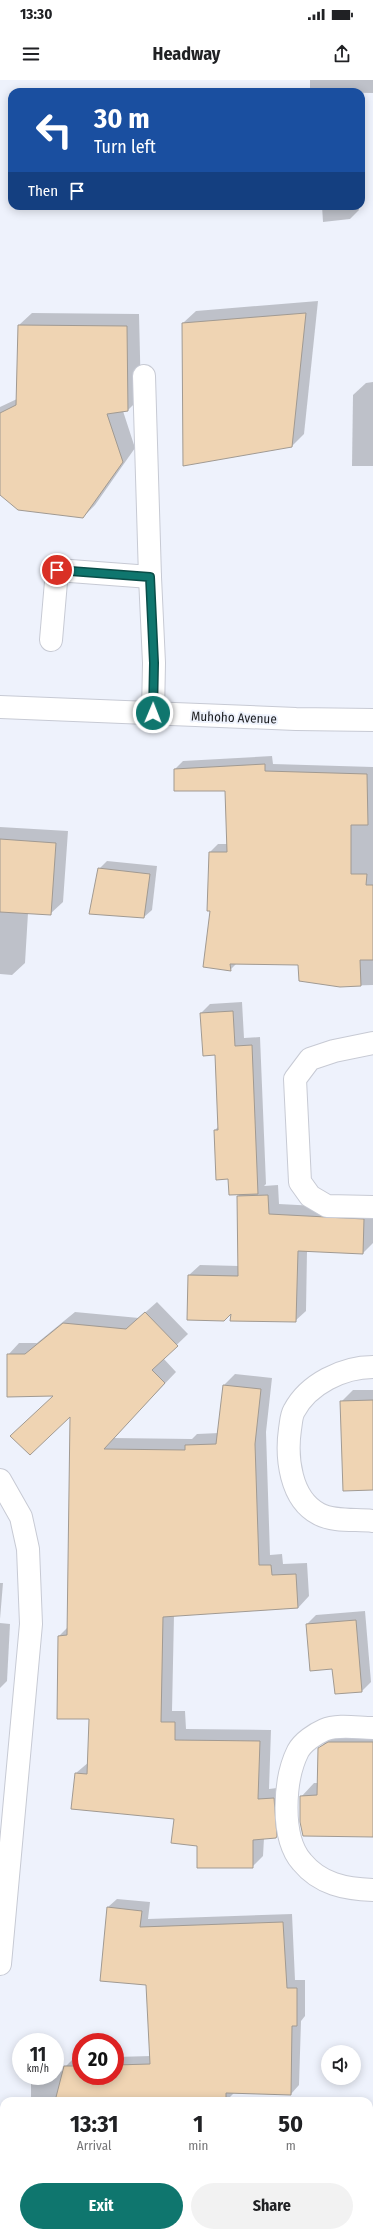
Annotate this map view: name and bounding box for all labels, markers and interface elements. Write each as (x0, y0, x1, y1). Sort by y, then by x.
text: 13:30 (20, 5, 52, 23)
icon: menu (20, 43, 42, 65)
text: Headway (153, 43, 220, 65)
icon: share (331, 43, 353, 65)
text: 30 m (94, 102, 150, 135)
icon: left (28, 104, 80, 156)
text: Turn left (94, 136, 156, 158)
icon: arrive (66, 180, 88, 202)
text: Then (28, 182, 58, 200)
pin (40, 553, 74, 587)
icon: arrive (46, 559, 68, 581)
position arrow (132, 692, 174, 734)
street label: Muhoho Avenue (191, 709, 277, 726)
speed limit sign: 20 (72, 2033, 124, 2085)
text: 11 (30, 2042, 46, 2066)
map controls (321, 2045, 361, 2085)
button: sound (321, 2045, 361, 2085)
text: km/h (27, 2063, 49, 2075)
text: 13:31 (70, 2110, 118, 2138)
text: 1 (193, 2110, 203, 2138)
text: 50 (278, 2110, 303, 2138)
text: Arrival (77, 2138, 111, 2153)
text: min (188, 2138, 208, 2153)
text: m (286, 2138, 296, 2153)
button: Exit (20, 2183, 183, 2229)
button: Share (191, 2183, 353, 2229)

